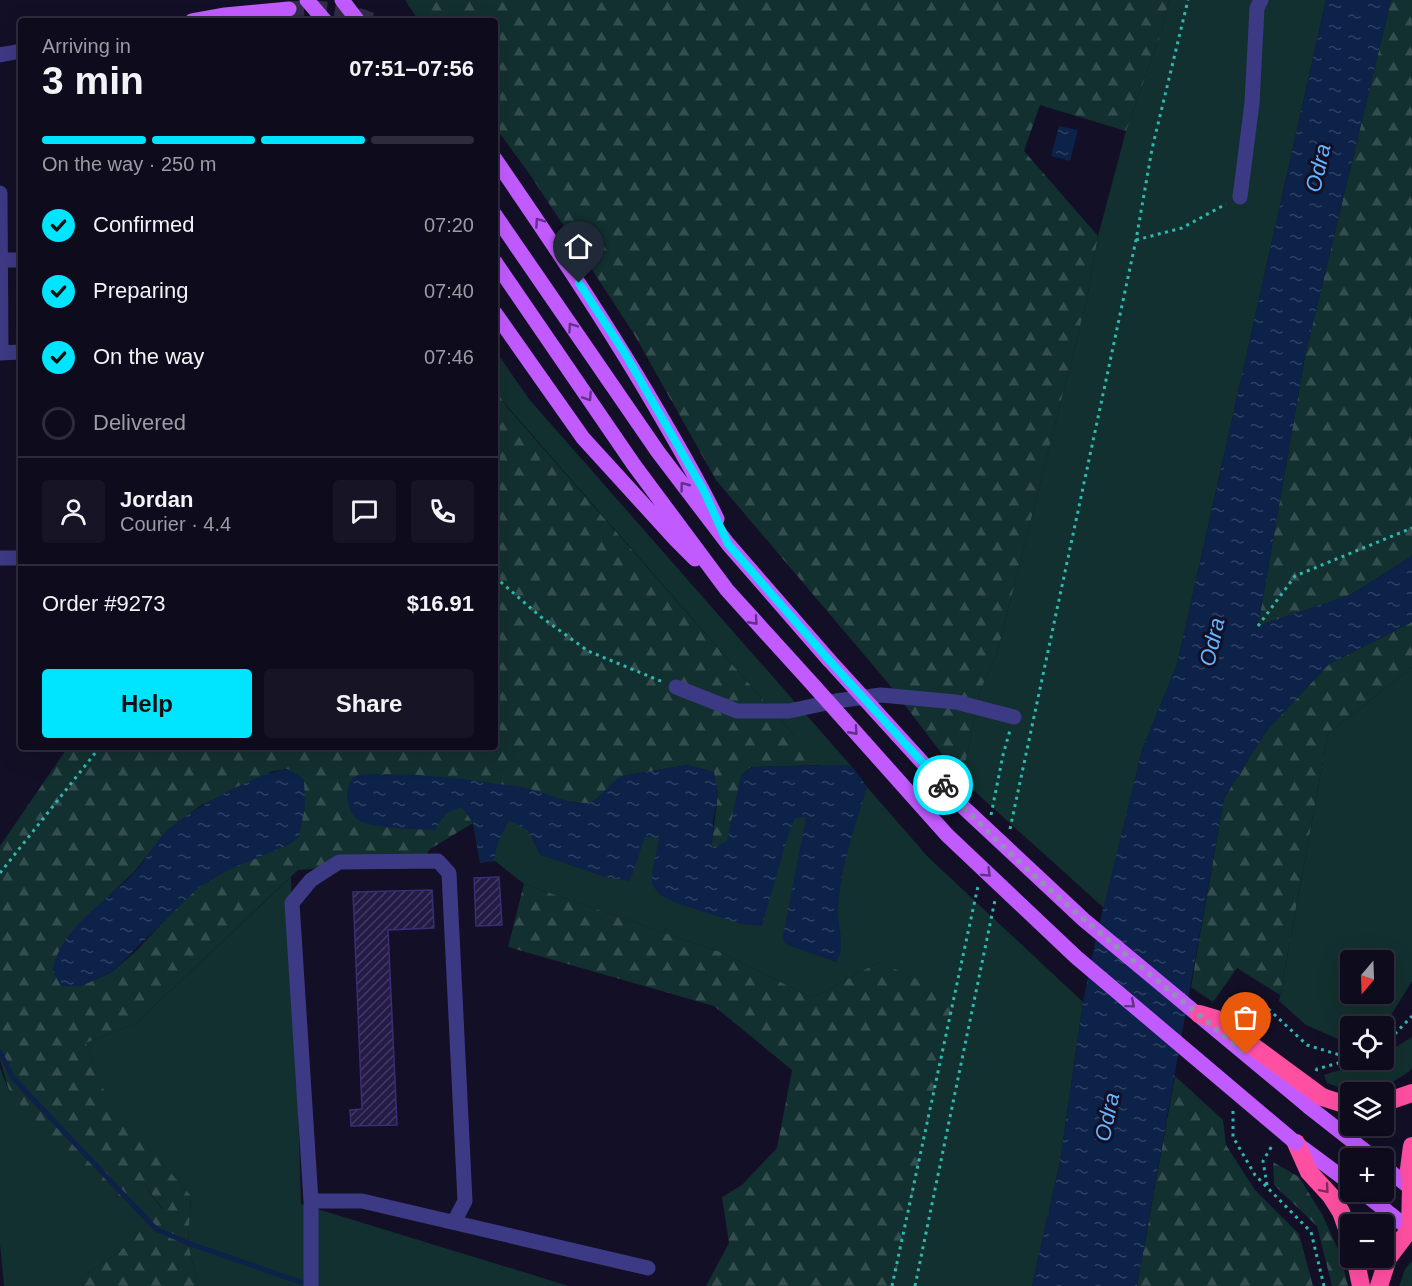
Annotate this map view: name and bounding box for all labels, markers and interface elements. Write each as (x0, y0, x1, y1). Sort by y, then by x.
text: Arriving in (42, 35, 131, 57)
text: 07:51–07:56 (349, 56, 474, 81)
text: 3 min (42, 59, 144, 102)
water label: Odra (1300, 141, 1336, 195)
text: On the way · 250 m (42, 153, 217, 175)
icon: check (42, 209, 75, 242)
text: Confirmed (93, 212, 194, 237)
text: 07:20 (424, 214, 474, 236)
one-way arrow (535, 218, 546, 229)
pin (553, 221, 604, 283)
icon: home (562, 230, 595, 263)
icon: check (42, 275, 75, 308)
text: Preparing (93, 278, 188, 303)
text: 07:40 (424, 280, 474, 302)
one-way arrow (568, 322, 579, 333)
icon: check (42, 341, 75, 374)
text: On the way (93, 344, 204, 369)
text: 07:46 (424, 346, 474, 368)
one-way arrow (580, 391, 592, 401)
text: Delivered (93, 410, 186, 435)
button: person (42, 480, 105, 543)
button: chat (333, 480, 396, 543)
button: phone (411, 480, 474, 543)
one-way arrow (680, 482, 691, 493)
text: Jordan (120, 487, 193, 512)
text: Courier · 4.4 (120, 513, 231, 535)
text: Order #9273 (42, 591, 166, 616)
text: $16.91 (407, 591, 474, 616)
one-way arrow (747, 614, 758, 624)
water label: Odra (1194, 615, 1230, 669)
button: Help (42, 669, 252, 738)
button: Share (264, 669, 474, 738)
one-way arrow (847, 724, 858, 735)
courier (913, 755, 973, 815)
icon: bike (927, 769, 960, 802)
one-way arrow (981, 866, 991, 877)
north arrow (1340, 950, 1394, 1004)
map controls (1340, 950, 1394, 1268)
pin (1220, 992, 1271, 1054)
one-way arrow (1124, 997, 1135, 1008)
icon: bag (1229, 1001, 1262, 1034)
button: locate (1340, 1016, 1394, 1070)
button: layers (1340, 1082, 1394, 1136)
water label: Odra (1090, 1090, 1124, 1144)
button: + (1340, 1148, 1394, 1202)
one-way arrow (1318, 1182, 1329, 1193)
button: − (1340, 1214, 1394, 1268)

